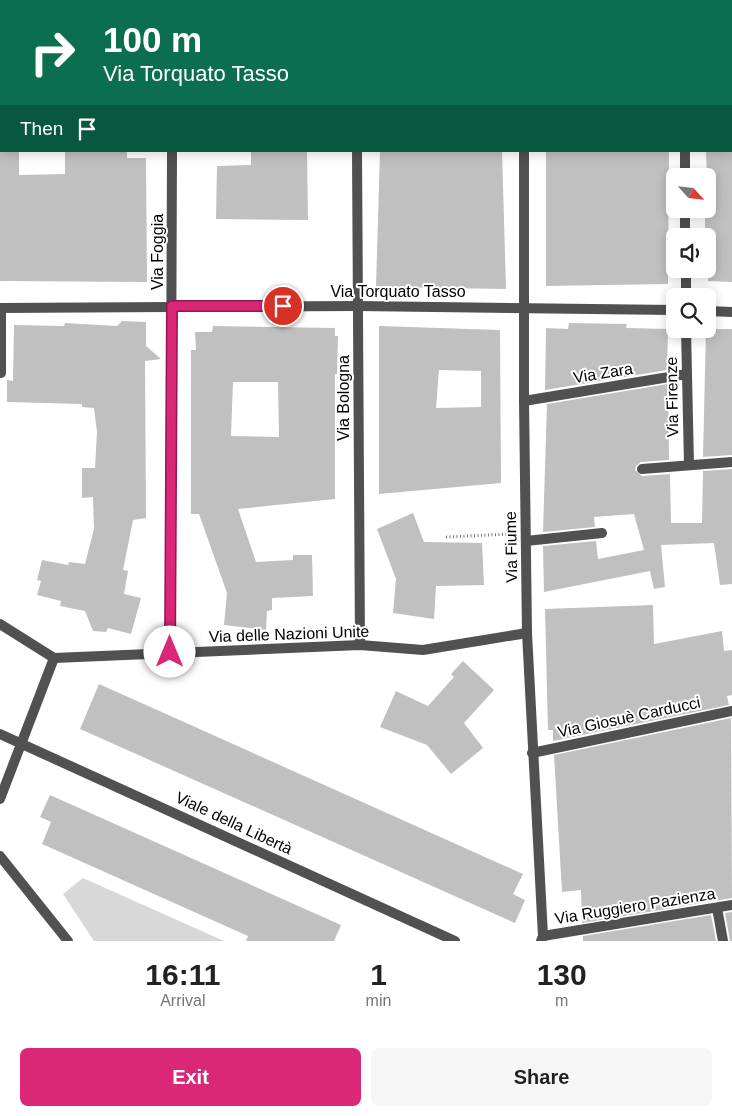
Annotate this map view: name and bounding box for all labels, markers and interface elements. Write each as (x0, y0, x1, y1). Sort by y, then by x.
icon: right (20, 20, 85, 85)
text: 100 m (103, 20, 202, 59)
text: Via Torquato Tasso (103, 61, 289, 86)
icon: arrive (73, 115, 101, 143)
text: Then (20, 118, 63, 139)
north arrow (666, 168, 716, 218)
map controls (666, 168, 716, 338)
street label: Via Foggia (149, 214, 166, 290)
button: sound (666, 228, 716, 278)
street label: Via Torquato Tasso (330, 283, 466, 300)
pin (262, 285, 304, 327)
button: search (666, 288, 716, 338)
icon: arrive (269, 292, 297, 320)
street label: Via Bologna (335, 355, 352, 441)
street label: Via Firenze (663, 356, 681, 437)
street label: Via Zara (572, 360, 634, 386)
street label: Via Fiume (502, 511, 520, 583)
street label: Via delle Nazioni Unite (208, 623, 370, 645)
position arrow (143, 625, 195, 677)
street label: Via Giosuè Carducci (556, 694, 702, 740)
street label: Viale della Libertà (173, 788, 295, 858)
street label: Via Ruggiero Pazienza (553, 885, 717, 927)
text: 16:11 (145, 958, 220, 991)
text: 1 (370, 958, 387, 991)
text: 130 (537, 958, 587, 991)
text: Arrival (160, 992, 205, 1009)
text: min (366, 992, 391, 1009)
text: m (555, 992, 568, 1009)
button: Exit (20, 1048, 361, 1106)
button: Share (371, 1048, 712, 1106)

